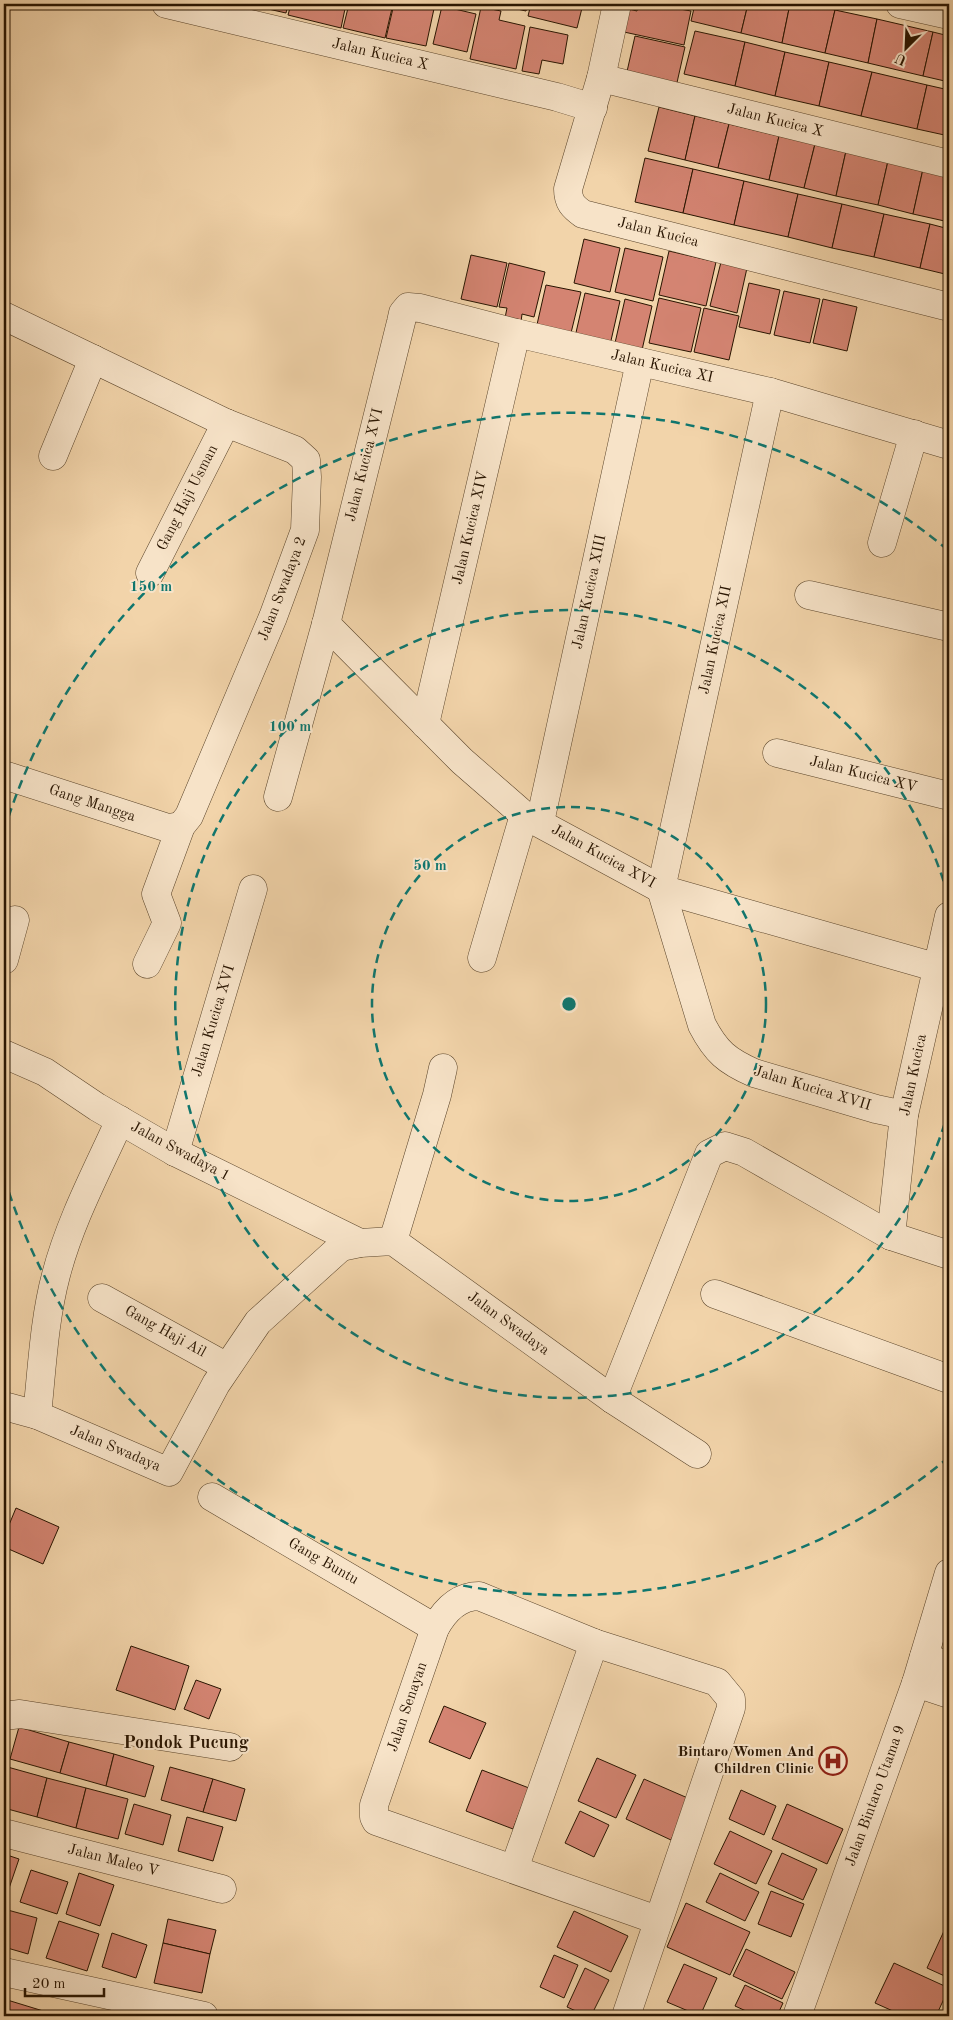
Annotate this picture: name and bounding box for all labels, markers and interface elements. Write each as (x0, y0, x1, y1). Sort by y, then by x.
north arrow (880, 22, 930, 72)
street label: Jalan Kucica X (330, 37, 430, 73)
text: U (893, 50, 909, 68)
street label: Jalan Kucica X (725, 102, 825, 140)
street label: Jalan Kucica (616, 216, 701, 250)
street label: Jalan Kucica XI (609, 348, 715, 386)
street label: Jalan Kucica XVI (344, 407, 386, 523)
street label: Gang Haji Usman (155, 443, 221, 553)
street label: Jalan Kucica XIV (451, 469, 491, 586)
street label: Jalan Kucica XIII (571, 533, 609, 650)
street label: Jalan Swadaya 2 (256, 535, 310, 643)
text: 150 m (130, 580, 172, 595)
street label: Jalan Kucica XII (697, 584, 735, 696)
text: 100 m (269, 720, 311, 735)
street label: Jalan Kucica XV (808, 754, 919, 796)
street label: Gang Mangga (47, 783, 138, 825)
street label: Jalan Kucica XVI (549, 822, 657, 892)
text: 50 m (413, 859, 447, 874)
street label: Jalan Kucica XVI (190, 963, 238, 1079)
centre of rings (560, 995, 578, 1013)
street label: Jalan Kucica (898, 1032, 930, 1117)
street label: Jalan Kucica XVII (751, 1064, 873, 1114)
street label: Jalan Swadaya 1 (128, 1120, 232, 1184)
street label: Jalan Swadaya (464, 1289, 552, 1359)
street label: Gang Haji Ail (122, 1304, 208, 1360)
street label: Jalan Swadaya (67, 1423, 163, 1475)
street label: Gang Buntu (285, 1536, 361, 1588)
street label: Jalan Senayan (386, 1660, 430, 1754)
street label: Jalan Bintaro Utama 9 (844, 1724, 908, 1868)
district label: Pondok Pucung (123, 1734, 249, 1752)
place label: Bintaro Women And Children Clinic (678, 1745, 814, 1777)
hospital icon: Bintaro Women And Children Clinic (818, 1746, 848, 1776)
street label: Jalan Maleo V (66, 1842, 161, 1880)
scale bar (25, 1965, 104, 1997)
text: 20 m (32, 1977, 66, 1992)

